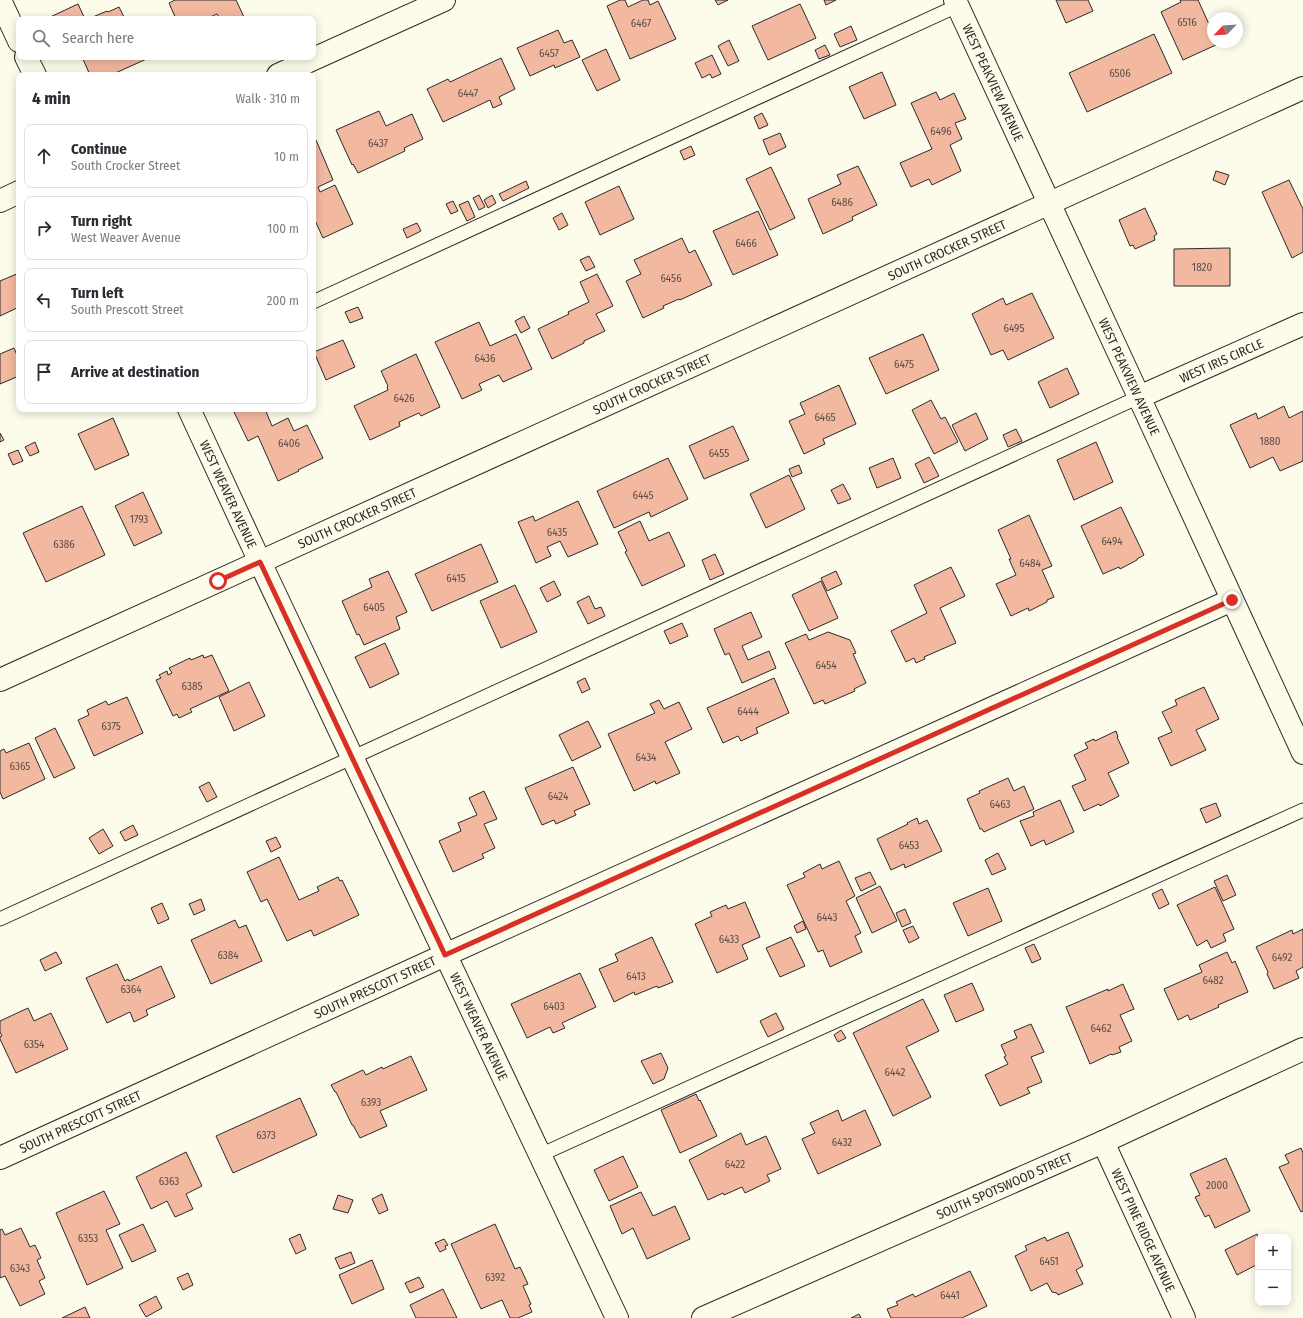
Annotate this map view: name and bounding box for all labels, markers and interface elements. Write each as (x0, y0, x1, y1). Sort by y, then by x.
north arrow (1207, 12, 1243, 48)
search box (16, 16, 316, 60)
house number: 6516 (1177, 16, 1197, 29)
house number: 6467 (631, 17, 652, 30)
street label: WEST PEAKVIEW AVENUE (959, 22, 1026, 144)
icon: search (30, 27, 52, 49)
text: Search here (62, 29, 134, 47)
house number: 6457 (539, 47, 560, 60)
house number: 6506 (1109, 67, 1131, 80)
house number: 6447 (458, 87, 479, 100)
text: 4 min (32, 88, 71, 109)
text: Walk · 310 m (236, 91, 300, 106)
house number: 6496 (930, 125, 952, 138)
house number: 6437 (368, 137, 389, 150)
text: Continue (71, 140, 127, 158)
icon: ahead (33, 145, 55, 167)
text: 10 m (274, 149, 299, 164)
text: South Crocker Street (71, 158, 180, 173)
house number: 6486 (831, 196, 853, 209)
text: Turn right (71, 212, 132, 230)
icon: right (33, 217, 55, 239)
street label: SOUTH CROCKER STREET (886, 217, 1009, 284)
text: 100 m (267, 221, 299, 236)
text: West Weaver Avenue (71, 230, 181, 245)
house number: 6466 (735, 237, 757, 250)
house number: 1820 (1192, 261, 1212, 274)
house number: 6456 (660, 272, 682, 285)
text: Turn left (71, 284, 124, 302)
icon: left (33, 289, 55, 311)
text: 200 m (267, 293, 299, 308)
text: South Prescott Street (71, 302, 184, 317)
street label: WEST PEAKVIEW AVENUE (1095, 316, 1163, 438)
house number: 6495 (1004, 322, 1024, 335)
street label: WEST IRIS CIRCLE (1177, 336, 1266, 386)
street label: SOUTH CROCKER STREET (591, 351, 714, 418)
house number: 6436 (474, 352, 496, 365)
house number: 6475 (894, 358, 914, 371)
icon: arrive (33, 361, 55, 383)
text: Arrive at destination (71, 363, 199, 381)
house number: 6426 (394, 392, 415, 405)
house number: 6465 (814, 411, 836, 424)
house number: 1880 (1259, 435, 1281, 448)
house number: 6406 (278, 437, 301, 450)
street label: WEST WEAVER AVENUE (197, 438, 260, 551)
house number: 6455 (709, 447, 729, 460)
street label: SOUTH CROCKER STREET (296, 485, 419, 552)
house number: 6445 (632, 489, 654, 502)
house number: 1793 (130, 513, 148, 526)
house number: 6435 (547, 526, 567, 539)
house number: 6494 (1101, 535, 1123, 548)
house number: 6386 (53, 538, 75, 551)
house number: 6484 (1019, 557, 1041, 570)
route start (209, 572, 227, 590)
house number: 6415 (446, 572, 466, 585)
route end (1223, 591, 1241, 609)
house number: 6405 (363, 601, 385, 614)
house number: 6454 (815, 659, 837, 672)
house number: 6385 (182, 680, 202, 693)
house number: 6444 (737, 705, 759, 718)
house number: 6375 (101, 720, 121, 733)
house number: 6434 (636, 751, 657, 764)
house number: 6365 (10, 760, 30, 773)
house number: 6424 (548, 790, 569, 803)
house number: 6463 (989, 798, 1011, 811)
house number: 6453 (899, 839, 919, 852)
house number: 6443 (817, 911, 837, 924)
house number: 6433 (719, 933, 739, 946)
house number: 6384 (217, 949, 239, 962)
house number: 6492 (1272, 951, 1292, 964)
street label: SOUTH PRESCOTT STREET (312, 953, 438, 1022)
street label: WEST WEAVER AVENUE (447, 970, 511, 1083)
house number: 6413 (626, 970, 646, 983)
house number: 6482 (1202, 974, 1224, 987)
house number: 6364 (120, 983, 142, 996)
house number: 6403 (543, 1000, 565, 1013)
house number: 6462 (1091, 1022, 1112, 1035)
house number: 6354 (24, 1038, 45, 1051)
house number: 6442 (885, 1066, 906, 1079)
street label: SOUTH PRESCOTT STREET (17, 1088, 144, 1156)
house number: 6393 (361, 1096, 381, 1109)
house number: 6373 (256, 1129, 276, 1142)
house number: 6432 (832, 1136, 852, 1149)
street label: SOUTH SPOTSWOOD STREET (934, 1150, 1074, 1222)
house number: 6422 (725, 1158, 745, 1171)
street label: WEST PINE RIDGE AVENUE (1108, 1166, 1178, 1294)
house number: 6363 (159, 1175, 179, 1188)
house number: 2000 (1206, 1179, 1228, 1192)
house number: 6353 (78, 1232, 98, 1245)
map controls (1255, 1234, 1291, 1306)
button: + (1255, 1234, 1291, 1270)
house number: 6451 (1039, 1255, 1059, 1268)
house number: 6343 (10, 1262, 30, 1275)
button: − (1255, 1270, 1291, 1306)
house number: 6392 (485, 1271, 505, 1284)
house number: 6441 (940, 1289, 960, 1302)

